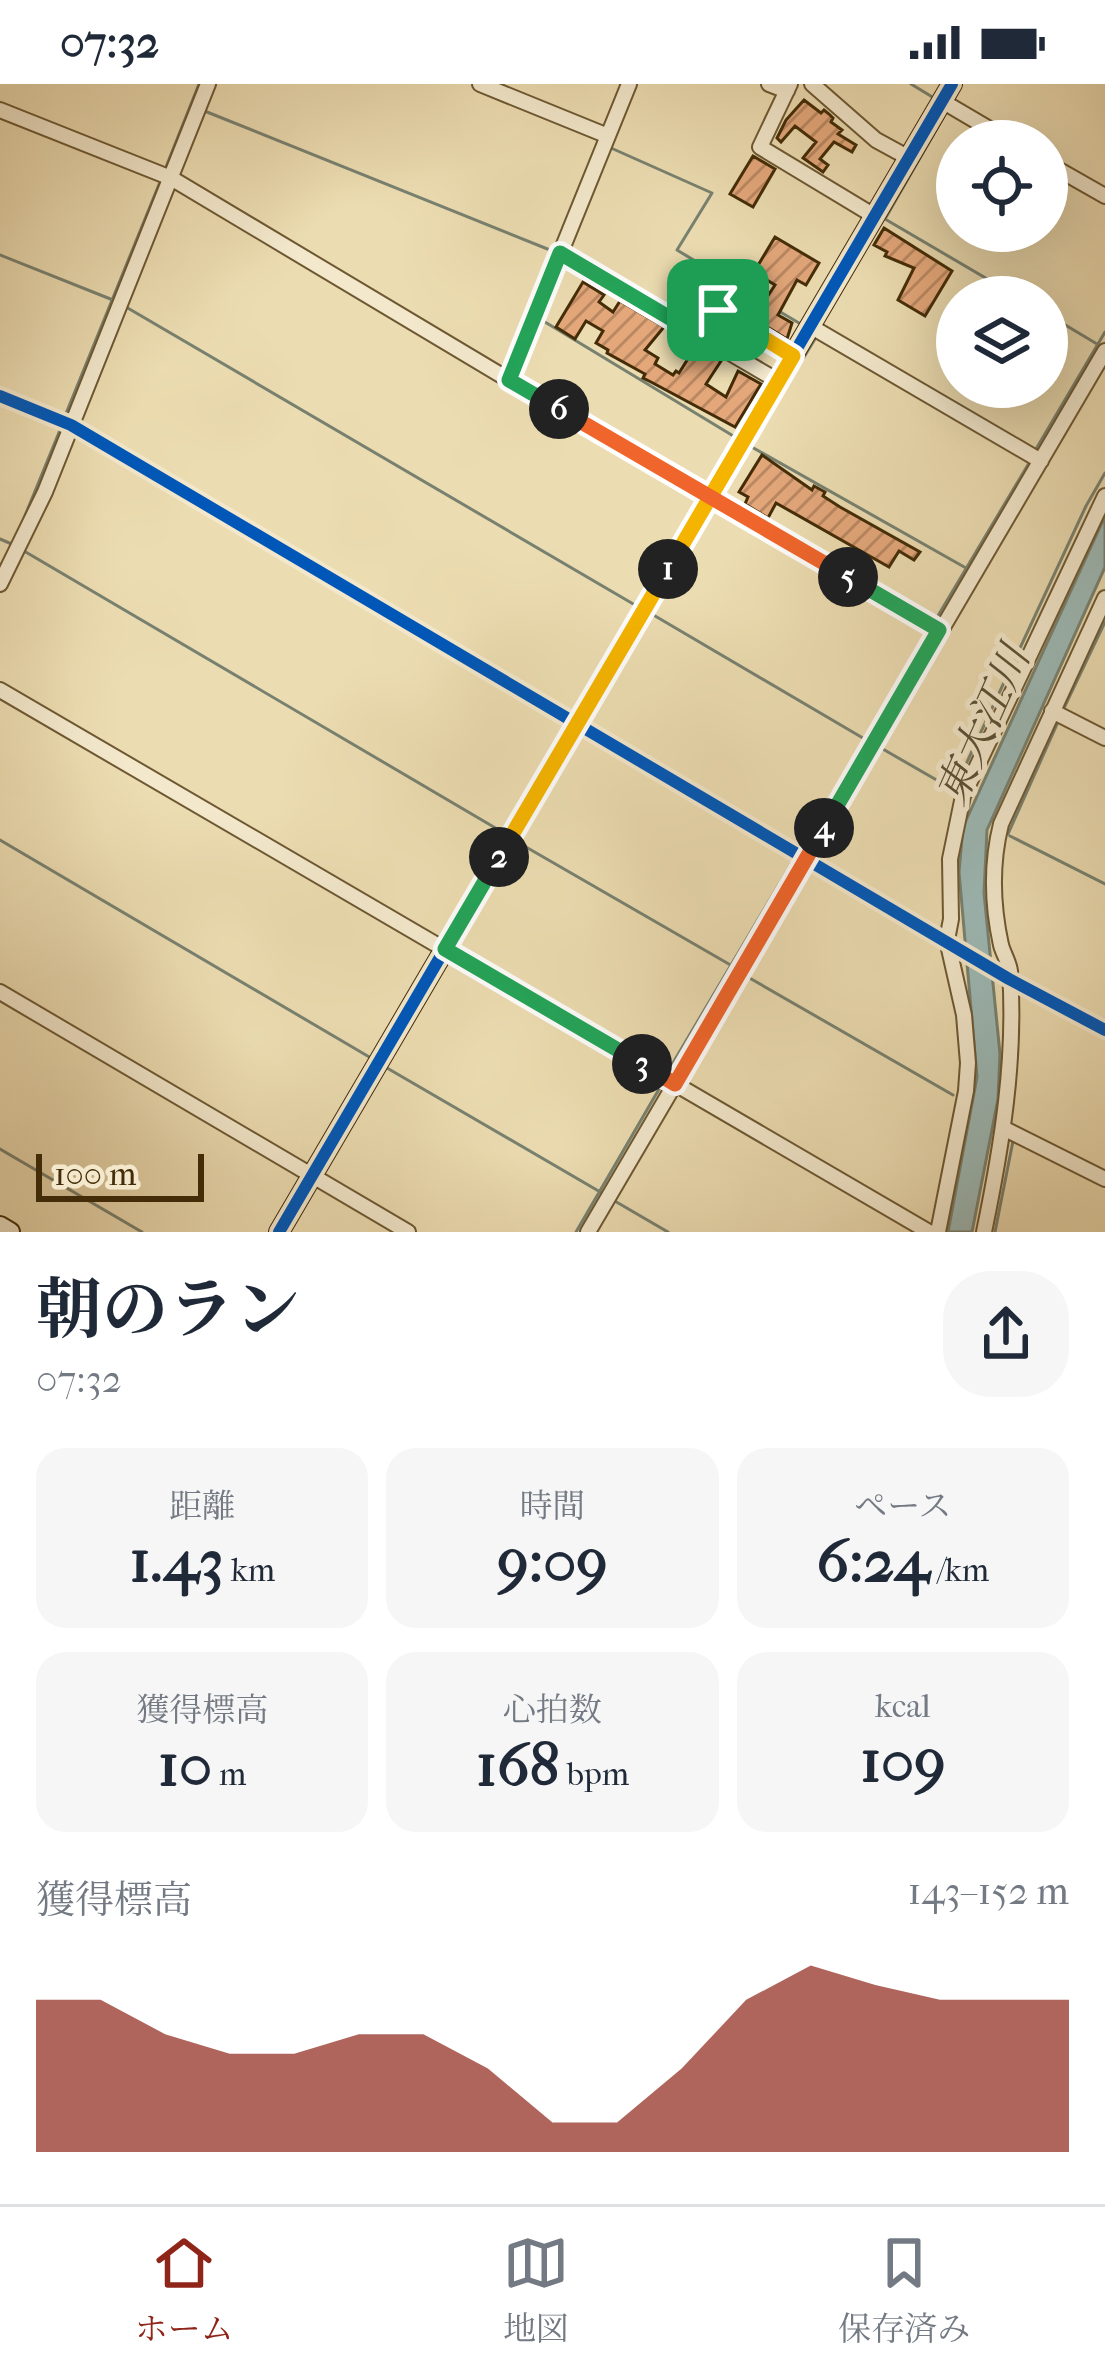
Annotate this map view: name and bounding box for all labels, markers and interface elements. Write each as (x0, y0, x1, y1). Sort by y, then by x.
text: 07:32 (60, 16, 159, 69)
map controls (936, 120, 1068, 408)
button: locate (936, 120, 1068, 252)
pin (667, 259, 769, 361)
button: layers (936, 276, 1068, 408)
icon: arrive (685, 277, 751, 343)
pin: 6 (529, 379, 589, 439)
text: 6 (550, 389, 568, 428)
pin: 1 (638, 539, 698, 599)
pin: 5 (818, 547, 878, 607)
text: 1 (662, 549, 674, 588)
text: 5 (841, 557, 855, 596)
water label: 東大江川 (927, 635, 1042, 812)
pin: 4 (794, 798, 854, 858)
text: 4 (814, 808, 834, 847)
pin: 2 (469, 827, 529, 887)
text: 2 (491, 837, 507, 876)
pin: 3 (612, 1034, 672, 1094)
text: 3 (635, 1044, 649, 1083)
scale bar (36, 1148, 204, 1201)
text: 100 m (54, 1155, 137, 1194)
button: share (943, 1271, 1069, 1397)
text: 朝のラン (36, 1272, 300, 1349)
text: 07:32 (36, 1356, 122, 1402)
text: 距離 (169, 1487, 235, 1526)
text: 時間 (519, 1487, 585, 1526)
text: ペース (854, 1487, 952, 1526)
text: 1.43 (129, 1526, 224, 1597)
text: 9:09 (497, 1526, 608, 1597)
text: 6:24 (816, 1526, 930, 1597)
text: km (224, 1551, 275, 1590)
text: /km (930, 1551, 989, 1590)
text: kcal (875, 1687, 931, 1726)
text: 獲得標高 (136, 1691, 268, 1730)
text: 心拍数 (503, 1691, 602, 1730)
text: 109 (860, 1726, 946, 1797)
text: 10 (158, 1730, 212, 1801)
text: 168 (476, 1730, 560, 1801)
text: m (212, 1755, 247, 1794)
text: bpm (560, 1755, 629, 1794)
text: 143–152 m (908, 1868, 1069, 1914)
text: 獲得標高 (36, 1877, 192, 1923)
tab: ホーム (135, 2230, 234, 2349)
tab: 地図 (503, 2230, 569, 2349)
tab: 保存済み (838, 2230, 970, 2349)

